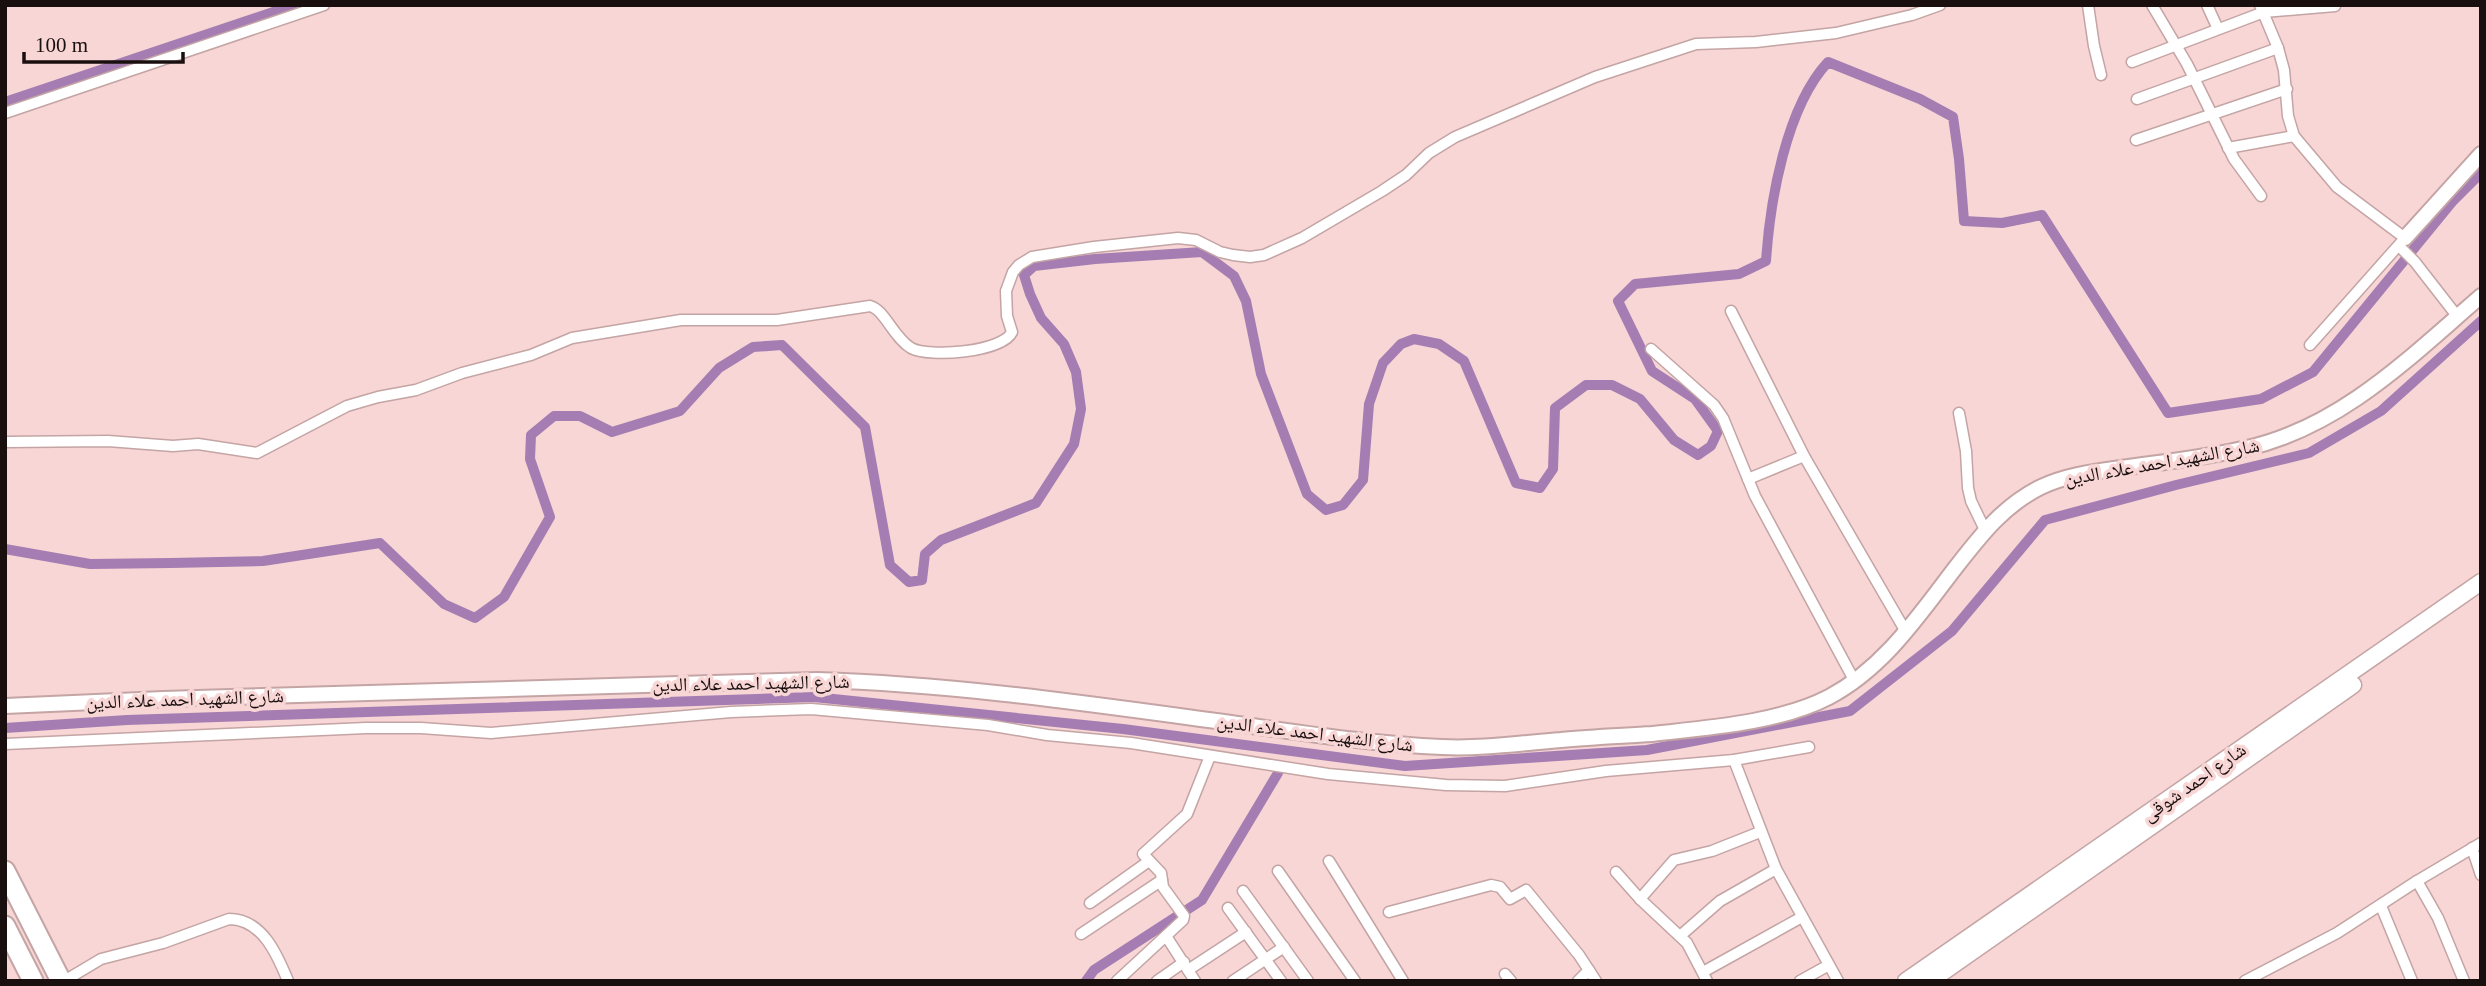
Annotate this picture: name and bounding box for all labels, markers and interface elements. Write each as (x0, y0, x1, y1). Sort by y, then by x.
scale bar (24, 21, 184, 65)
text: 100 m (35, 33, 88, 57)
street label: شارع الشهيد احمد علاء الدين (2063, 435, 2261, 490)
street label: شارع الشهيد احمد علاء الدين (652, 671, 850, 696)
street label: شارع الشهيد احمد علاء الدين (86, 685, 284, 714)
street label: شارع الشهيد احمد علاء الدين (1216, 711, 1414, 756)
street label: شارع احمد شوقى (2138, 739, 2250, 826)

